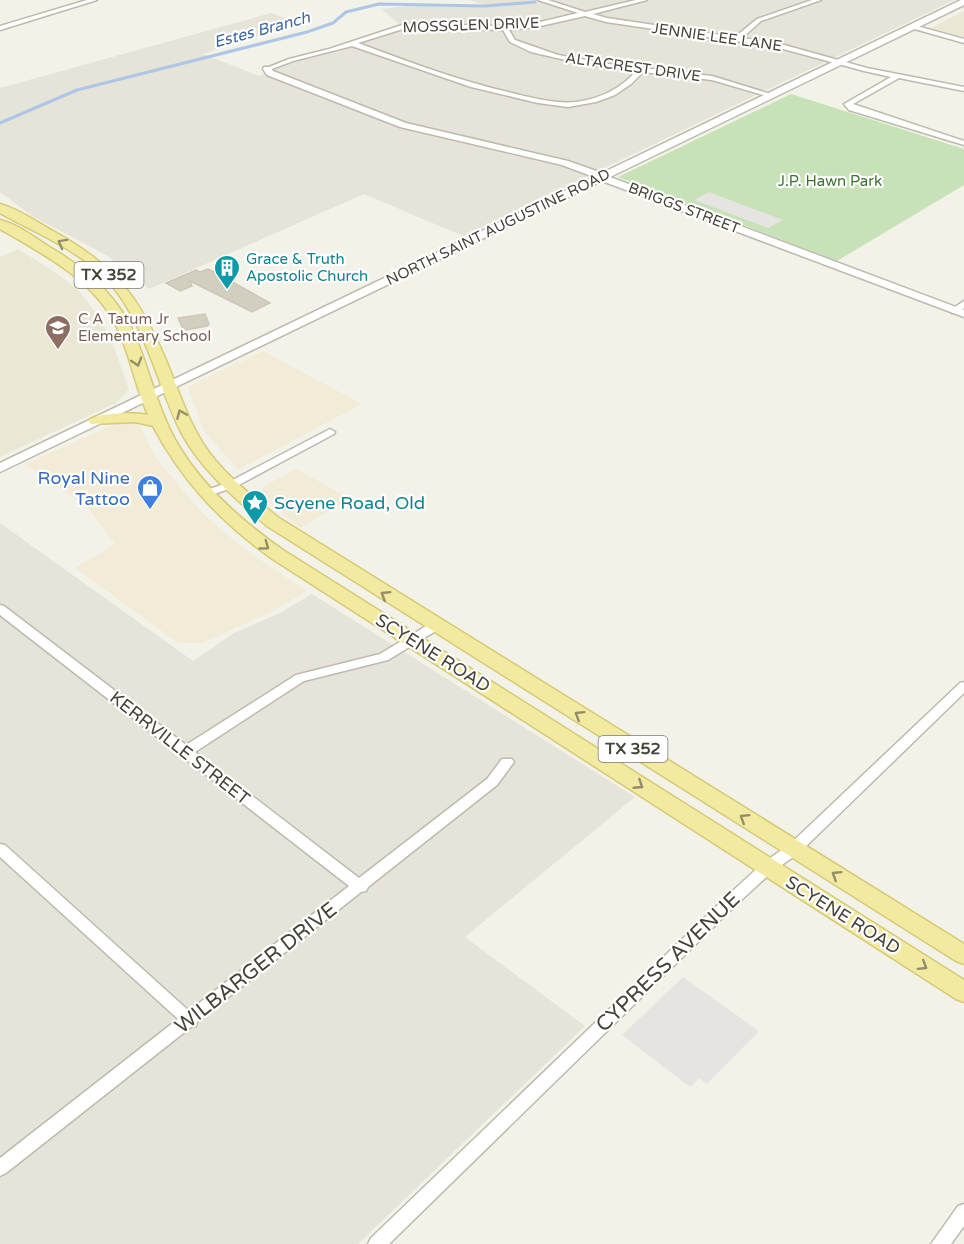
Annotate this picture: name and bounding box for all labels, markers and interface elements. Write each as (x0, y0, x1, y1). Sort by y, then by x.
water label: Estes Branch (212, 7, 313, 52)
street label: MOSSGLEN DRIVE (402, 14, 540, 36)
street label: JENNIE LEE LANE (651, 19, 783, 55)
street label: ALTACREST DRIVE (564, 49, 702, 85)
street label: NORTH SAINT AUGUSTINE ROAD (383, 165, 613, 289)
park label: J.P. Hawn Park (778, 172, 882, 190)
street label: BRIGGS STREET (626, 178, 742, 238)
one-way arrow (58, 239, 68, 250)
place label: Grace & Truth Apostolic Church (246, 250, 368, 285)
building icon: Grace & Truth Apostolic Church (212, 253, 242, 291)
road number: TX 352 (74, 262, 144, 288)
place label: C A Tatum Jr Elementary School (78, 310, 211, 345)
school or university icon: C A Tatum Jr Elementary School (43, 313, 73, 351)
one-way arrow (130, 356, 142, 367)
one-way arrow (176, 409, 188, 420)
place label: Royal Nine Tattoo (38, 467, 130, 510)
shop icon: Royal Nine Tattoo (135, 473, 165, 511)
place icon: Scyene Road, Old (240, 488, 270, 526)
place label: Scyene Road, Old (274, 492, 425, 514)
one-way arrow (259, 539, 270, 550)
one-way arrow (381, 591, 392, 602)
street label: SCYENE ROAD (371, 609, 495, 697)
street label: KERRVILLE STREET (106, 686, 255, 810)
one-way arrow (575, 711, 585, 723)
road number: TX 352 (598, 736, 668, 762)
one-way arrow (633, 777, 643, 789)
one-way arrow (740, 814, 750, 826)
street label: SCYENE ROAD (781, 871, 905, 959)
one-way arrow (832, 871, 842, 883)
street label: CYPRESS AVENUE (591, 887, 745, 1037)
street label: WILBARGER DRIVE (170, 897, 342, 1039)
one-way arrow (917, 958, 927, 970)

